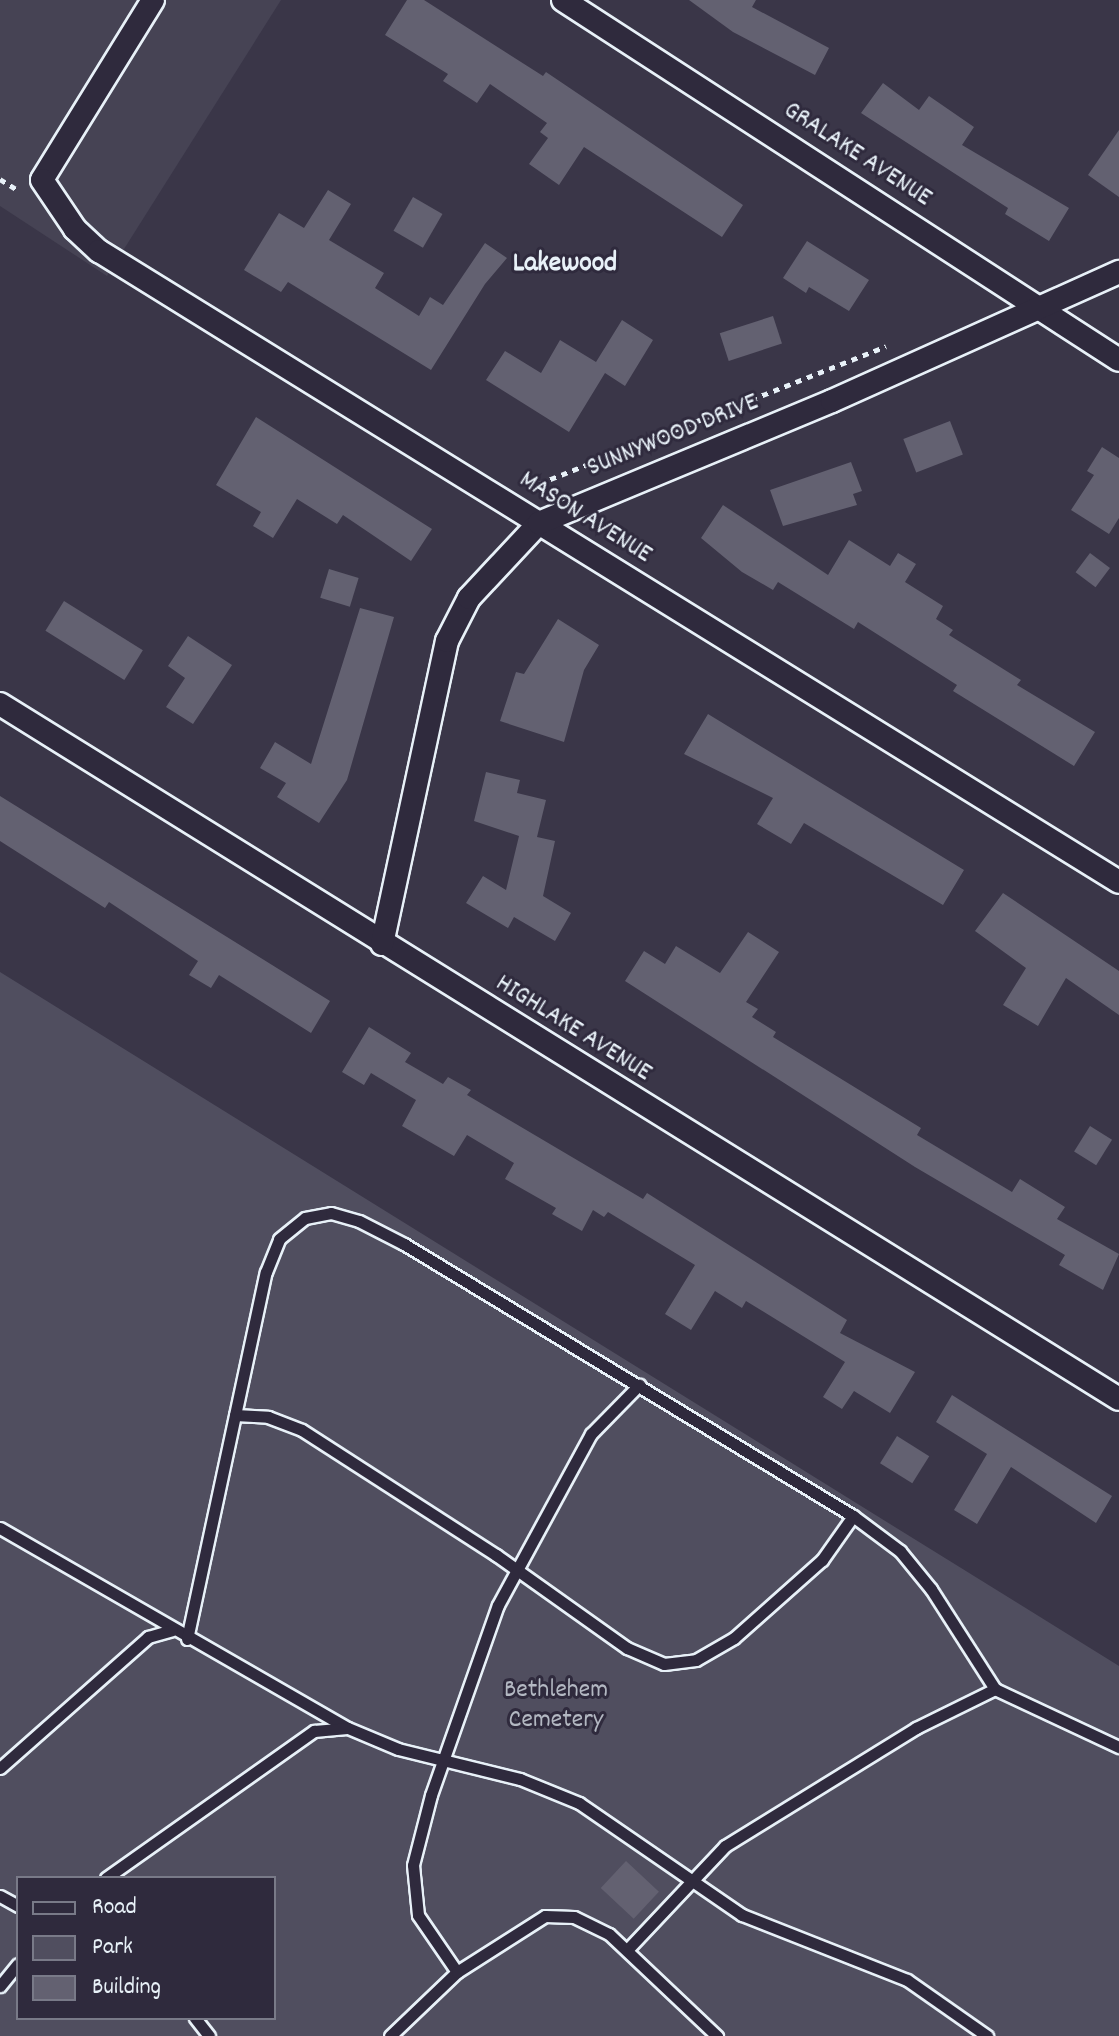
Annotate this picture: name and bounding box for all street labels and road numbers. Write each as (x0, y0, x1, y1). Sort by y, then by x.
street label: GRALAKE AVENUE (777, 96, 937, 214)
street label: SUNNYWOOD DRIVE (583, 387, 763, 485)
street label: MASON AVENUE (513, 465, 657, 571)
street label: HIGHLAKE AVENUE (489, 969, 657, 1089)

